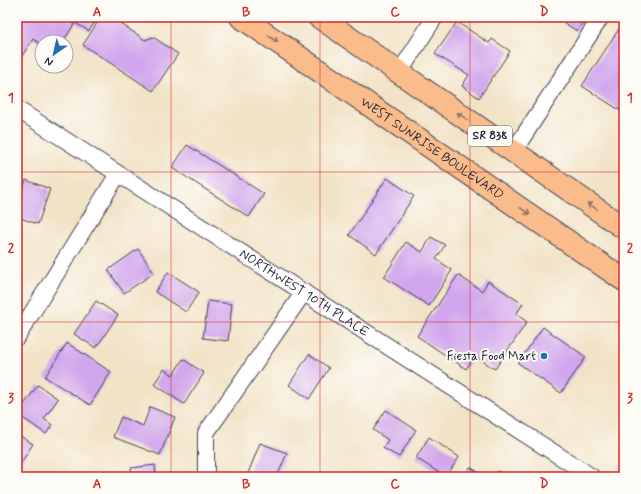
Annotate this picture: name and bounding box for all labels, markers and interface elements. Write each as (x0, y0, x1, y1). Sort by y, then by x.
text: A (93, 4, 101, 21)
text: B (242, 4, 251, 21)
text: C (390, 4, 400, 21)
text: D (540, 4, 549, 21)
north arrow (34, 34, 74, 74)
one-way arrow (268, 35, 279, 43)
text: N (42, 54, 56, 69)
text: 1 (8, 90, 14, 107)
text: 1 (627, 90, 633, 107)
street label: WEST SUNRISE BOULEVARD (357, 93, 507, 204)
one-way arrow (456, 112, 467, 120)
road number: SR 838 (468, 126, 512, 146)
one-way arrow (587, 202, 598, 210)
one-way arrow (519, 207, 530, 215)
text: 2 (8, 240, 15, 257)
text: 2 (627, 240, 634, 257)
street label: NORTHWEST 10TH PLACE (236, 245, 372, 341)
place label: Fiesta Food Mart (447, 348, 536, 365)
marker: Fiesta Food Mart (539, 351, 549, 361)
text: 3 (8, 390, 14, 407)
text: 3 (627, 390, 633, 407)
text: A (93, 476, 101, 493)
text: B (242, 476, 251, 493)
text: C (390, 476, 400, 493)
text: D (540, 476, 549, 493)

